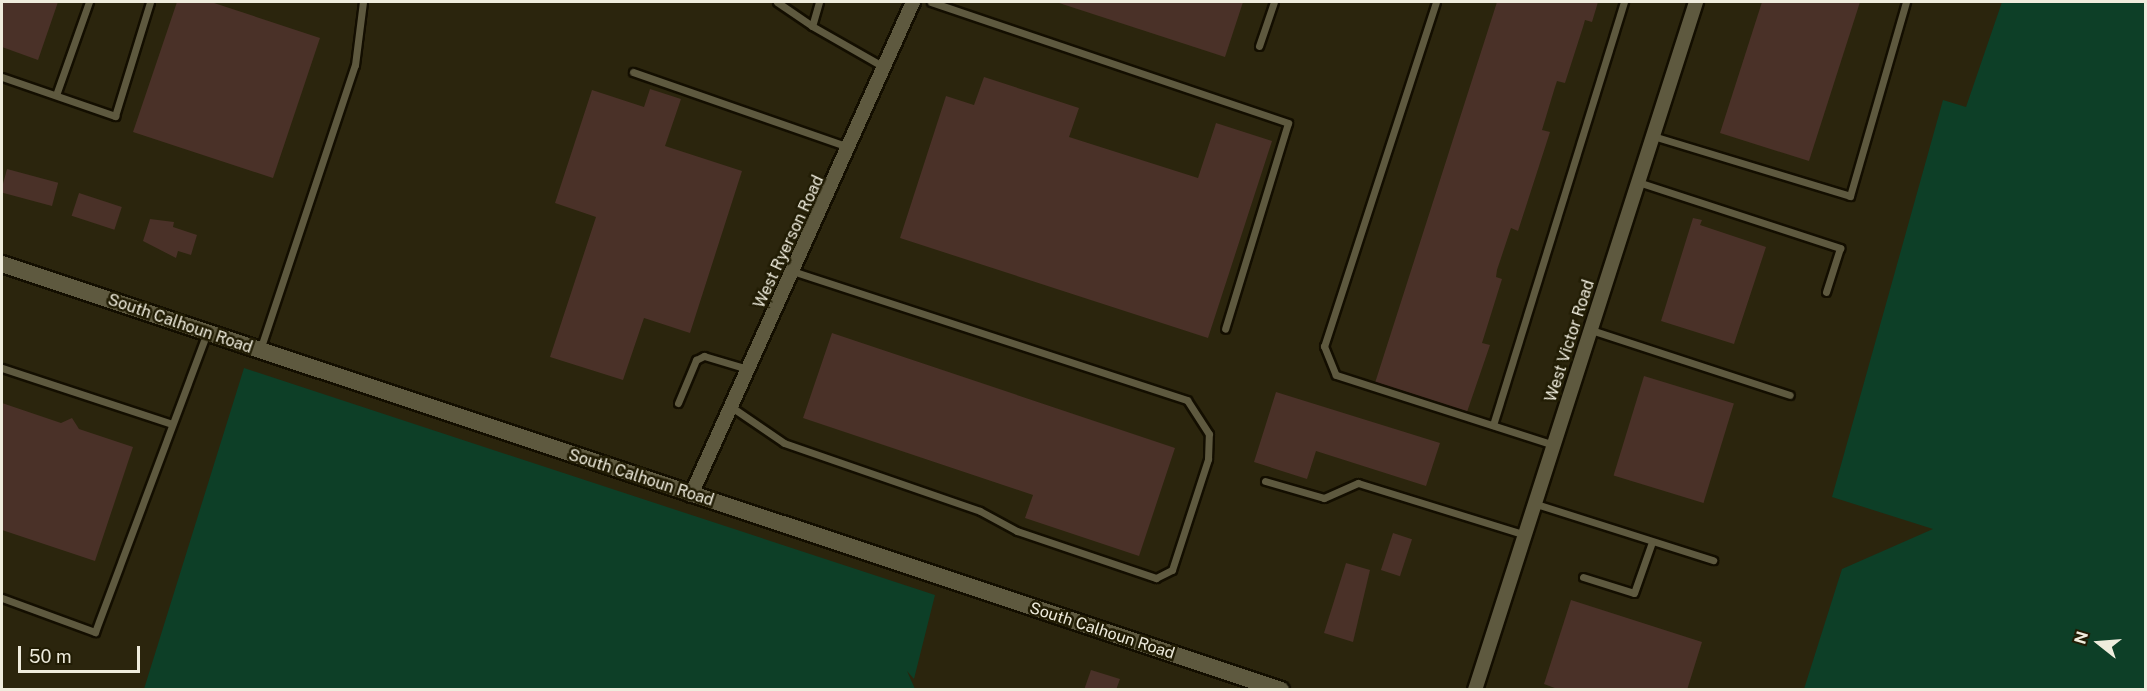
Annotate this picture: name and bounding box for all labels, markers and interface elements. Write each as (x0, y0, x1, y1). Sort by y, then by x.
street label: West Ryerson Road (750, 173, 828, 311)
street label: West Victor Road (1541, 277, 1599, 405)
street label: South Calhoun Road (105, 290, 255, 358)
street label: South Calhoun Road (566, 445, 716, 511)
street label: South Calhoun Road (1027, 598, 1177, 664)
north arrow (2069, 613, 2129, 673)
text: N (2070, 629, 2092, 646)
scale bar (21, 634, 142, 672)
text: 50 m (29, 646, 72, 667)

